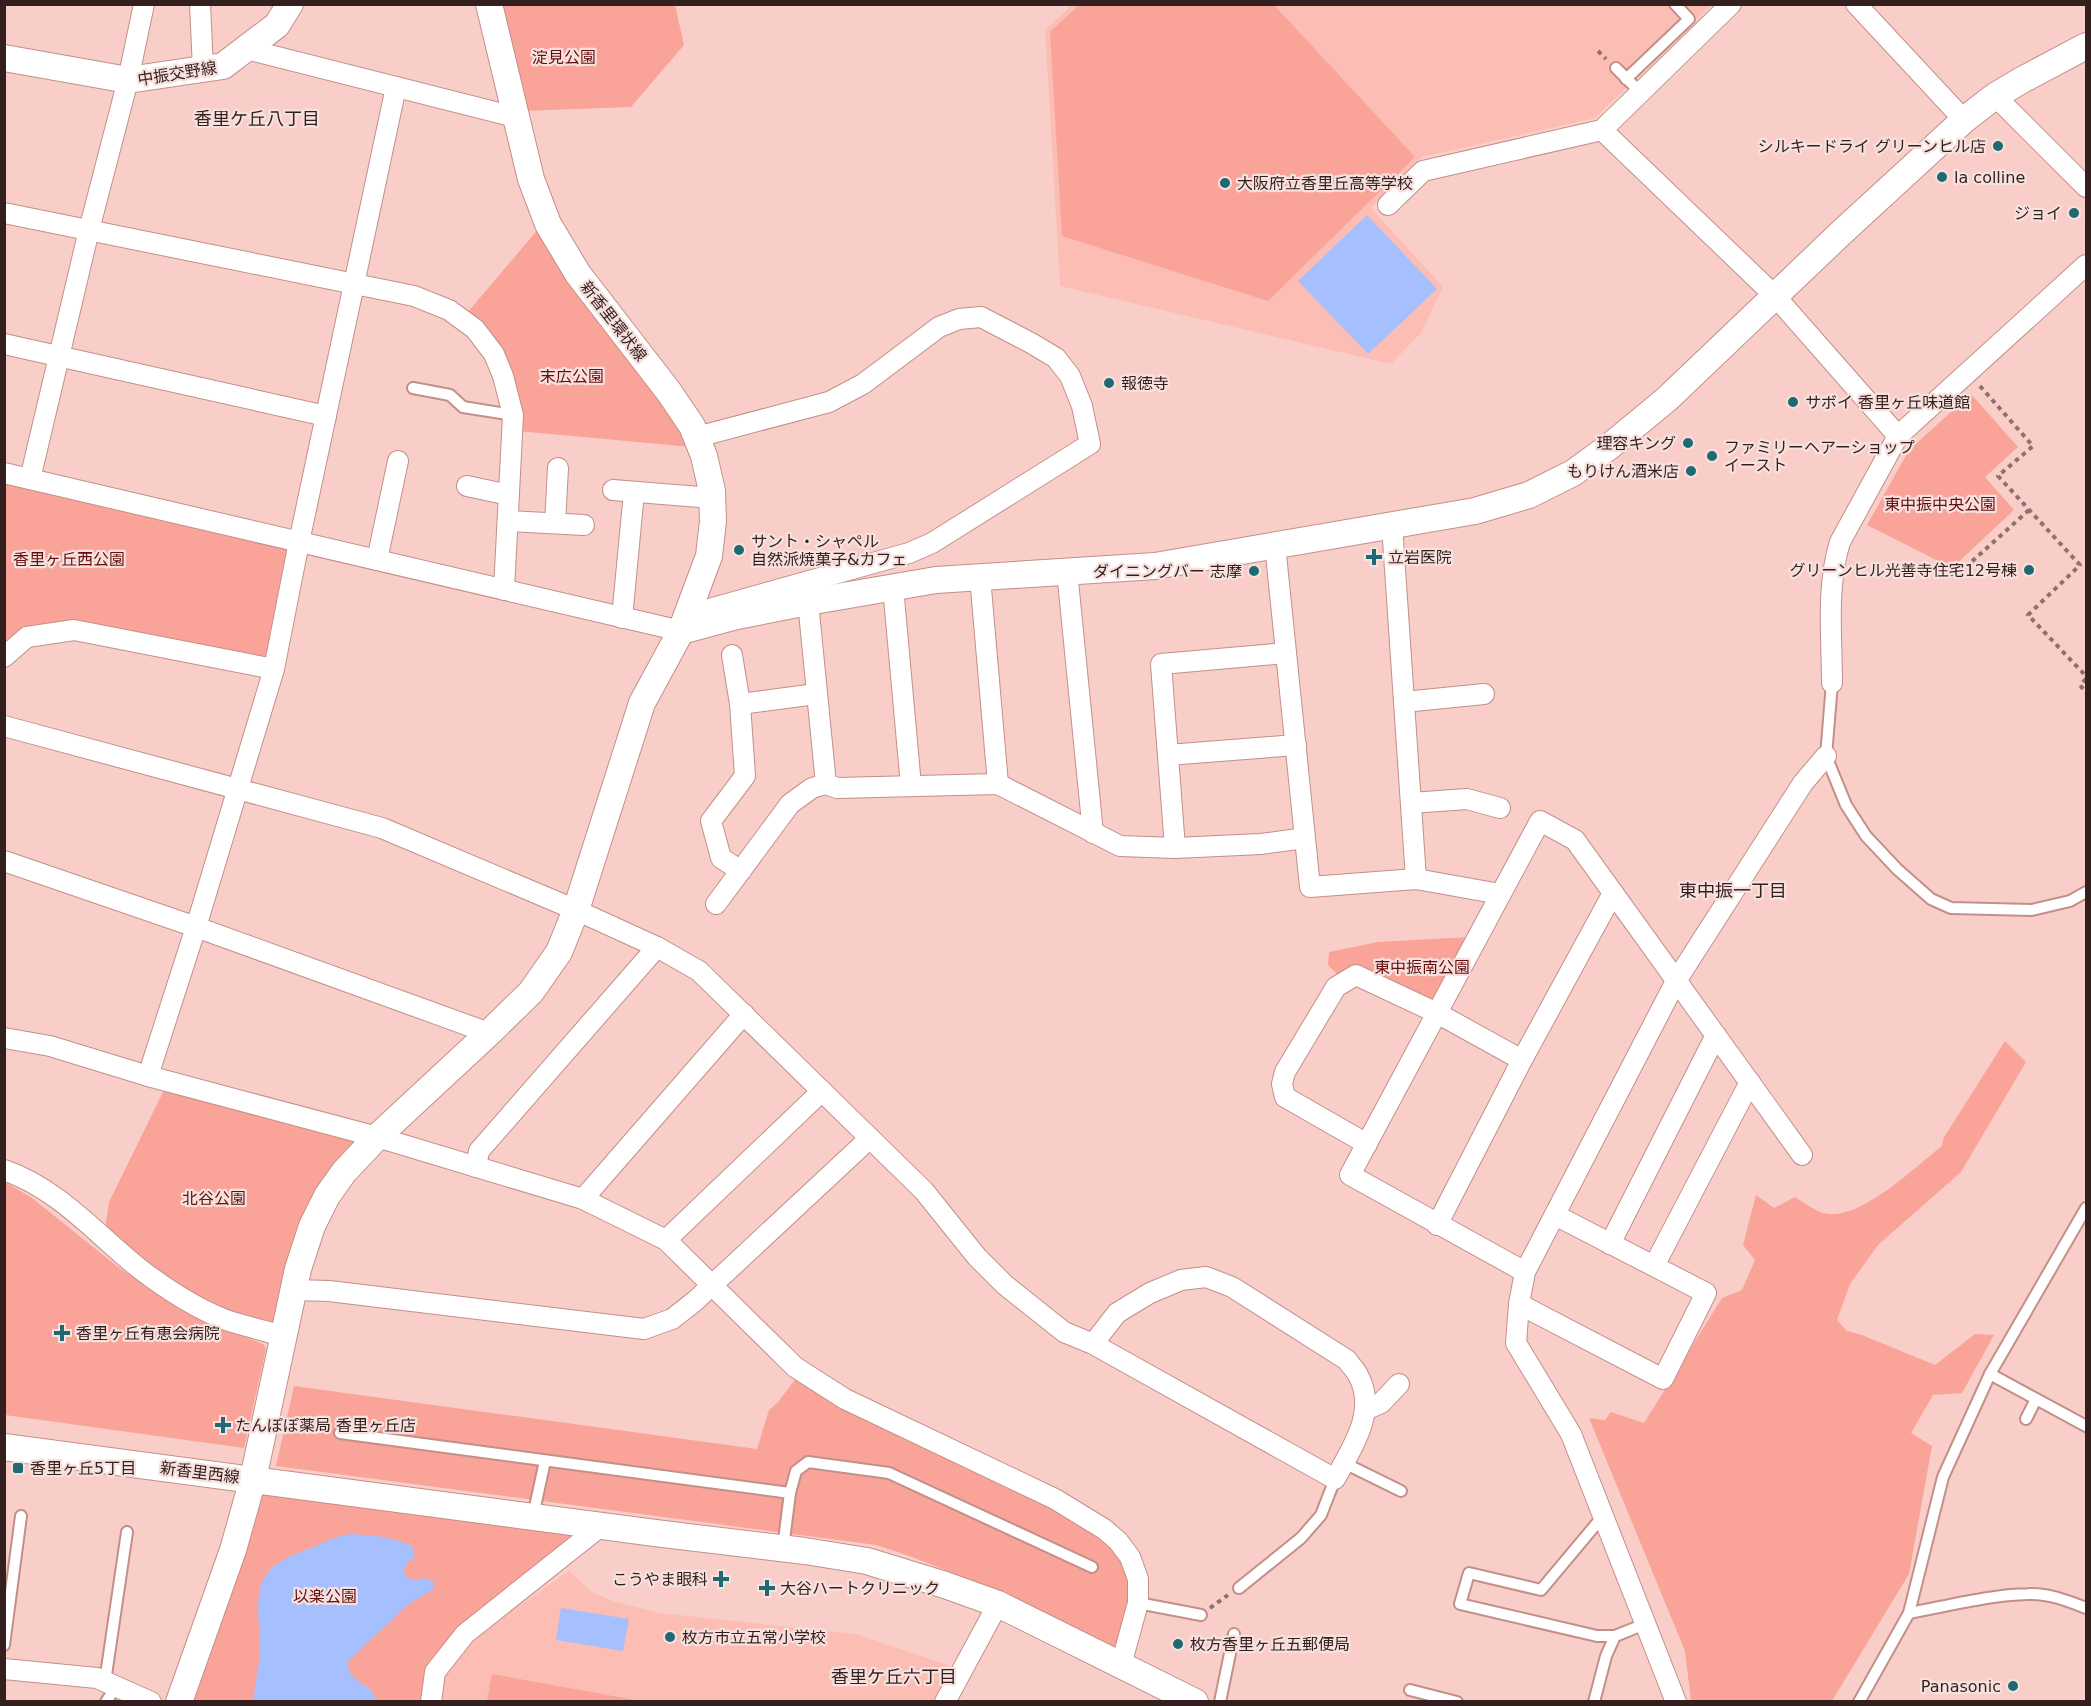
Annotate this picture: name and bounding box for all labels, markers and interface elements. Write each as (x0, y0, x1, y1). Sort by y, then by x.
park label: 淀見公園 (532, 48, 596, 67)
street label: 中振交野線 (136, 58, 218, 89)
district label: 香里ケ丘八丁目 (194, 108, 320, 129)
place label: シルキードライ グリーンヒル店 (1758, 137, 1986, 156)
marker: シルキードライ グリーンヒル店 (1991, 139, 2005, 153)
place label: la colline (1954, 168, 2025, 187)
marker: la colline (1935, 170, 1949, 184)
place label: 大阪府立香里丘高等学校 (1237, 174, 1413, 193)
marker: 大阪府立香里丘高等学校 (1218, 176, 1232, 190)
place label: ジョイ (2014, 204, 2062, 223)
marker: ジョイ (2067, 206, 2081, 220)
street label: 新香里環状線 (577, 278, 651, 365)
park label: 末広公園 (540, 367, 604, 386)
place label: 報徳寺 (1121, 374, 1169, 393)
marker: 報徳寺 (1102, 376, 1116, 390)
place label: サボイ 香里ヶ丘味道館 (1805, 393, 1970, 412)
marker: サボイ 香里ヶ丘味道館 (1786, 395, 1800, 409)
place label: 理容キング (1596, 434, 1676, 453)
marker: 理容キング (1681, 436, 1695, 450)
place label: ファミリーヘアーショップ イースト (1724, 438, 1915, 475)
marker: ファミリーヘアーショップ イースト (1705, 449, 1719, 463)
place label: もりけん酒米店 (1567, 462, 1679, 481)
marker: もりけん酒米店 (1684, 464, 1698, 478)
park label: 東中振中央公園 (1884, 495, 1996, 514)
place label: サント・シャペル 自然派焼菓子&カフェ (751, 532, 907, 569)
marker: サント・シャペル 自然派焼菓子&カフェ (732, 543, 746, 557)
marker: 立岩医院 (1365, 548, 1383, 566)
place label: 立岩医院 (1388, 548, 1452, 567)
park label: 香里ヶ丘西公園 (13, 550, 125, 569)
place label: グリーンヒル光善寺住宅12号棟 (1789, 561, 2017, 580)
place label: ダイニングバー 志摩 (1093, 562, 1242, 581)
marker: グリーンヒル光善寺住宅12号棟 (2022, 563, 2036, 577)
marker: ダイニングバー 志摩 (1247, 564, 1261, 578)
district label: 東中振一丁目 (1679, 880, 1787, 901)
park label: 東中振南公園 (1374, 958, 1470, 977)
park label: 北谷公園 (182, 1189, 246, 1208)
marker: 香里ヶ丘有恵会病院 (53, 1324, 71, 1342)
place label: 香里ヶ丘有恵会病院 (76, 1324, 220, 1343)
place label: たんぽぽ薬局 香里ヶ丘店 (235, 1416, 416, 1435)
marker: たんぽぽ薬局 香里ヶ丘店 (216, 1418, 230, 1432)
street label: 新香里西線 (159, 1458, 241, 1487)
place label: 香里ヶ丘5丁目 (30, 1459, 136, 1478)
marker: 香里ヶ丘5丁目 (11, 1461, 25, 1475)
place label: こうやま眼科 (612, 1570, 708, 1589)
marker: こうやま眼科 (712, 1570, 730, 1588)
marker: 大谷ハートクリニック (758, 1579, 776, 1597)
place label: 大谷ハートクリニック (780, 1579, 940, 1598)
park label: 以楽公園 (293, 1587, 357, 1606)
place label: 枚方市立五常小学校 (682, 1628, 826, 1647)
marker: 枚方市立五常小学校 (663, 1630, 677, 1644)
place label: 枚方香里ヶ丘五郵便局 (1190, 1635, 1350, 1654)
marker: 枚方香里ヶ丘五郵便局 (1171, 1637, 1185, 1651)
district label: 香里ケ丘六丁目 (831, 1666, 957, 1687)
place label: Panasonic (1921, 1677, 2001, 1696)
marker: Panasonic (2006, 1679, 2020, 1693)

